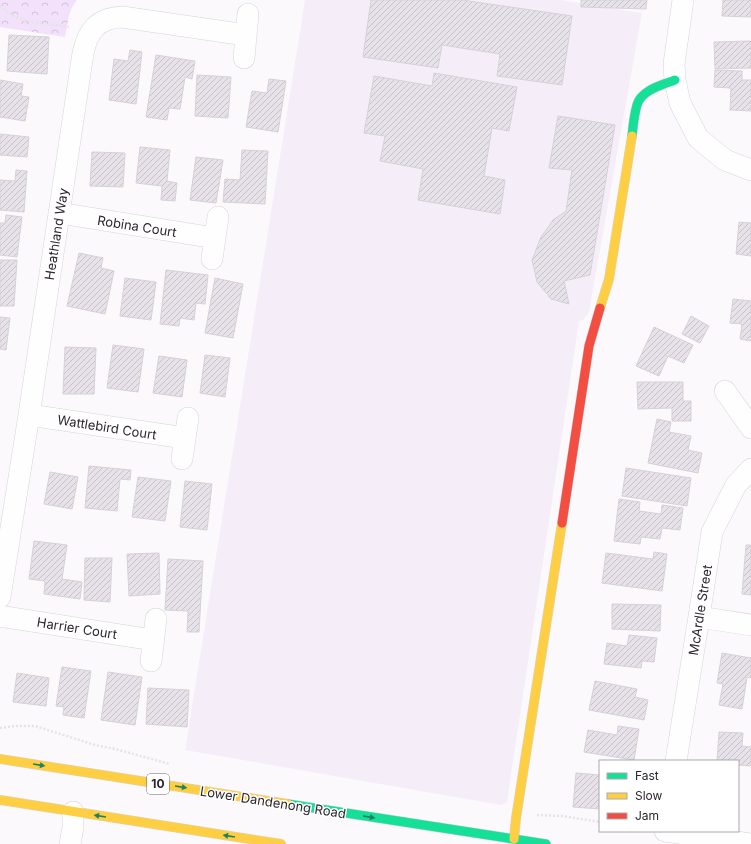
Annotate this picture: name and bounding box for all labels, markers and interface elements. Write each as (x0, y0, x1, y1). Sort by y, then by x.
street label: Heathland Way (41, 187, 71, 281)
street label: Robina Court (96, 212, 178, 240)
street label: Wattlebird Court (56, 411, 158, 443)
street label: McArdle Street (685, 564, 715, 656)
street label: Harrier Court (36, 614, 118, 642)
legend (599, 760, 739, 832)
one-way arrow (32, 762, 45, 768)
text: Fast (635, 768, 659, 783)
road number: 10 (147, 774, 169, 794)
street label: Lower Dandenong Road (199, 783, 347, 821)
one-way arrow (175, 784, 187, 790)
text: Slow (635, 788, 663, 803)
text: Jam (635, 808, 659, 823)
one-way arrow (94, 813, 106, 819)
one-way arrow (363, 814, 375, 820)
one-way arrow (222, 833, 235, 839)

